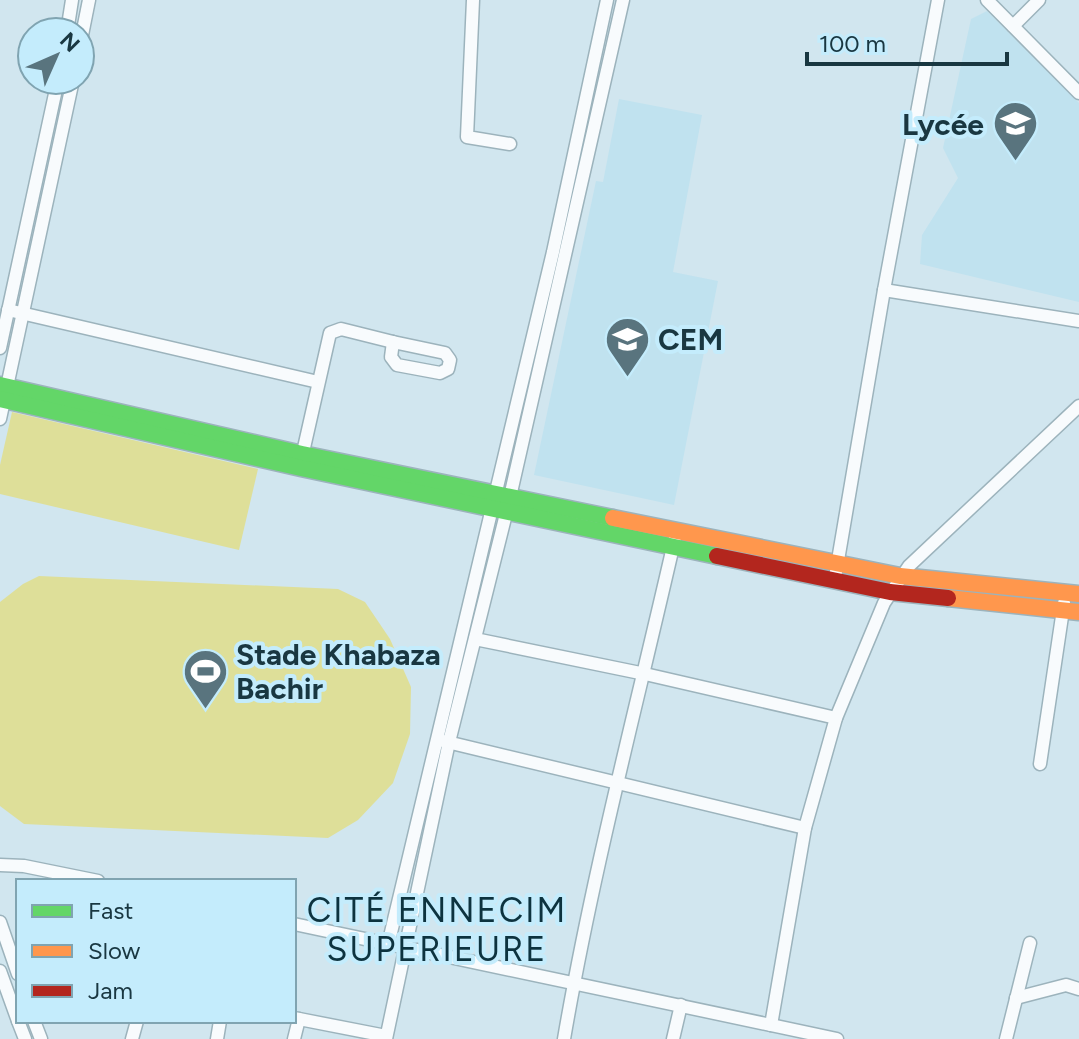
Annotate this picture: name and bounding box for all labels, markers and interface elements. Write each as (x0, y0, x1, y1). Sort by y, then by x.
north arrow (16, 16, 96, 96)
scale bar (807, 16, 1007, 66)
text: N (54, 27, 85, 58)
text: 100 m (819, 29, 886, 58)
school or university icon: Lycée (991, 100, 1039, 163)
place label: Lycée (902, 106, 984, 143)
school or university icon: CEM (603, 315, 651, 378)
place label: CEM (658, 321, 723, 358)
place label: Stade Khabaza Bachir (236, 636, 441, 707)
sports icon: Stade Khabaza Bachir (181, 647, 229, 710)
legend (16, 879, 296, 1023)
district label: CITÉ ENNECIM SUPERIEURE (307, 890, 567, 970)
text: Fast (88, 896, 133, 925)
text: Slow (88, 936, 141, 965)
text: Jam (88, 976, 133, 1005)

